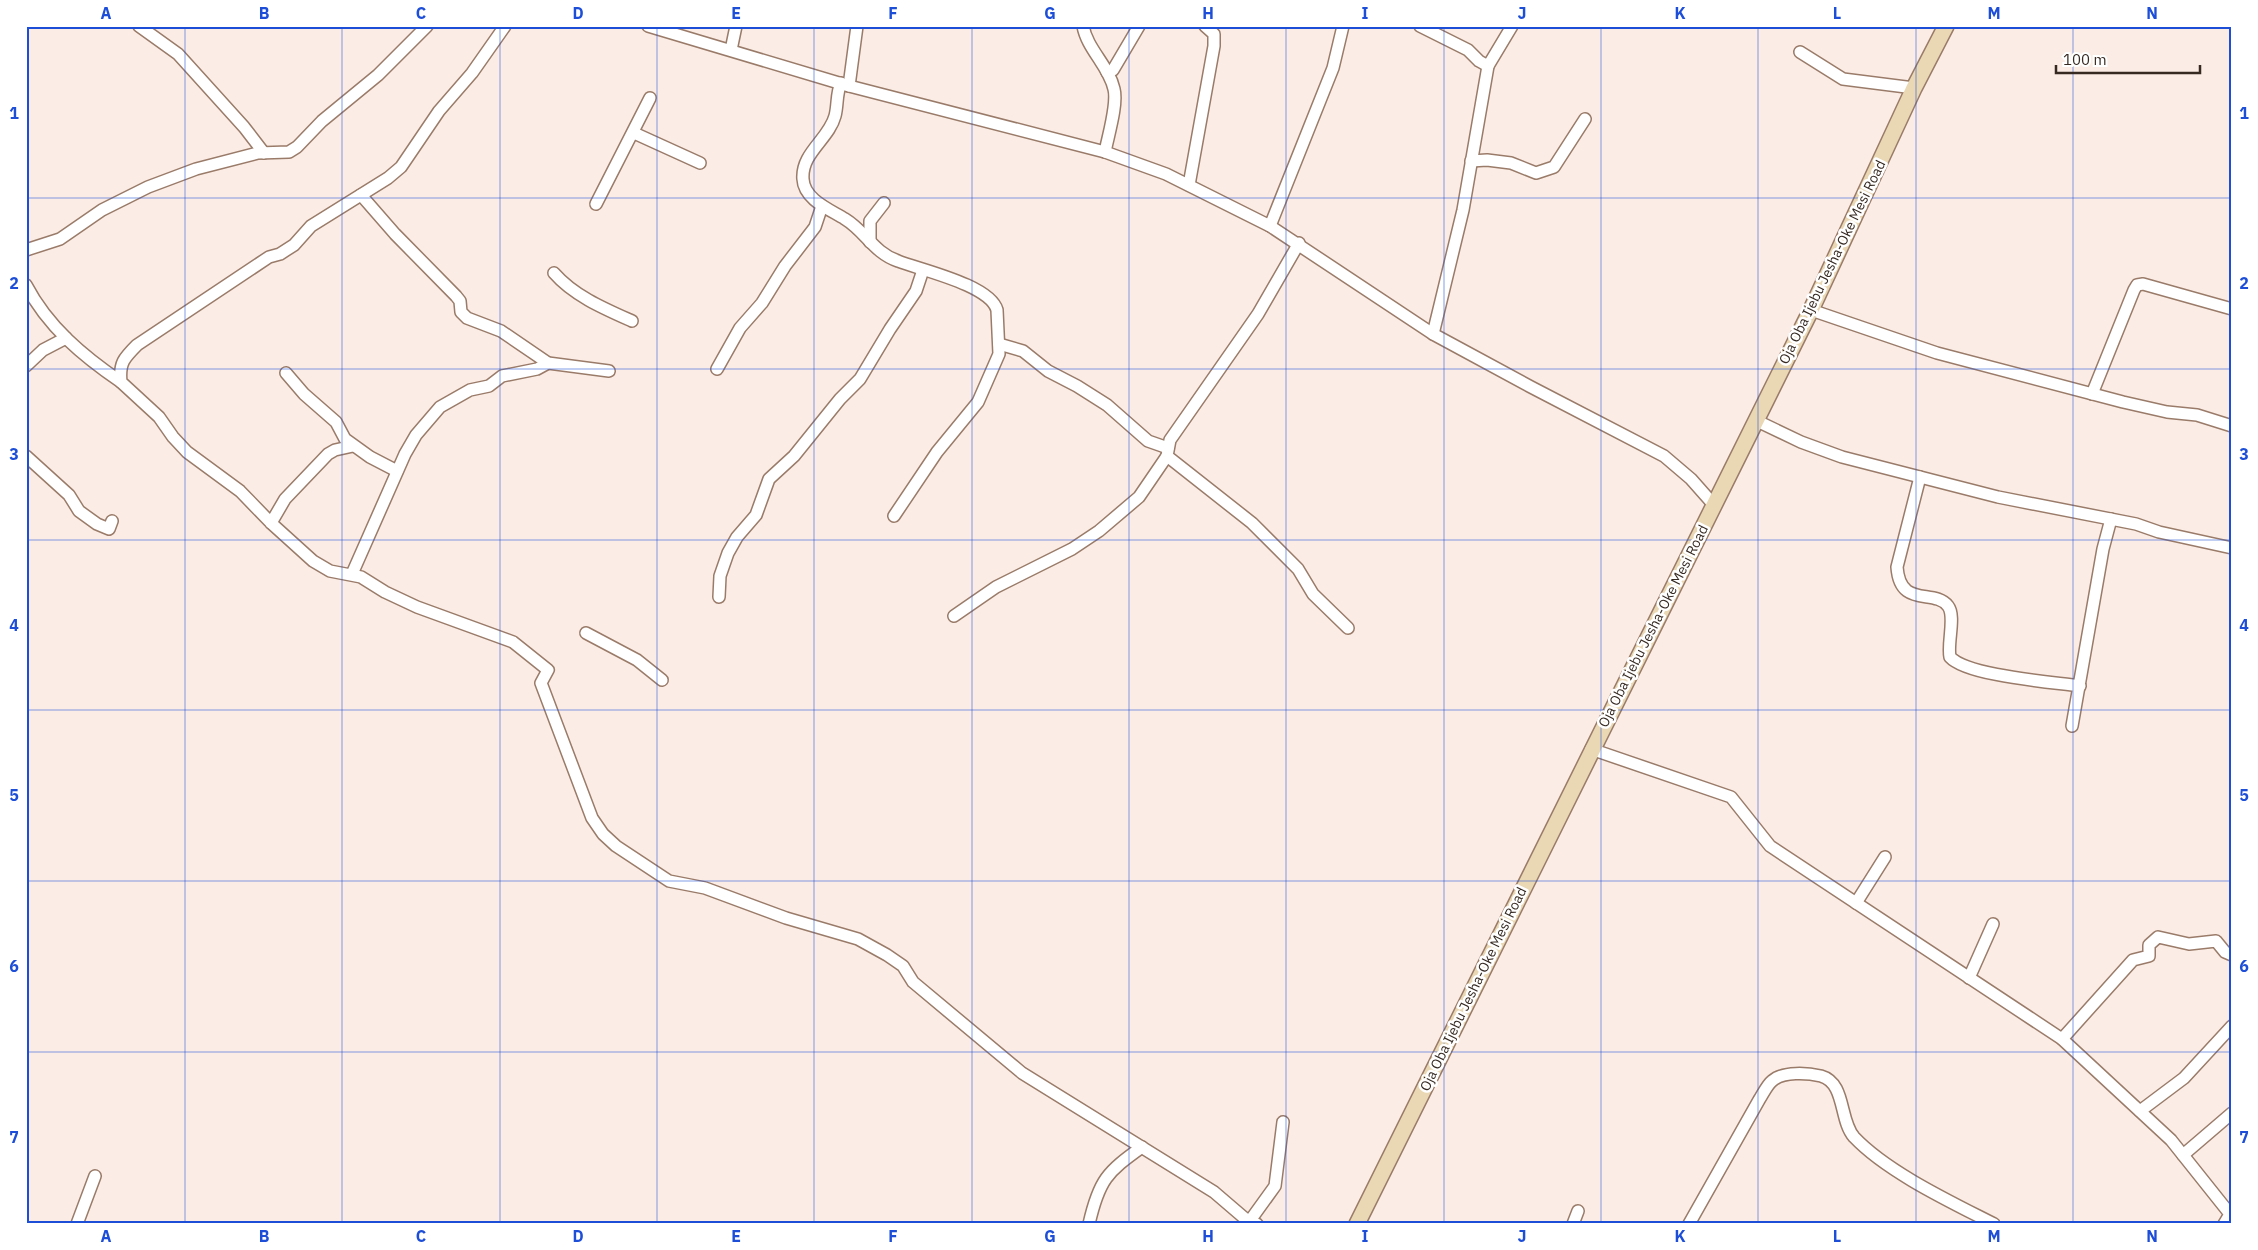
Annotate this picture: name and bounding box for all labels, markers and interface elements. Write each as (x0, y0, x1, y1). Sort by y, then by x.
text: A (101, 3, 112, 23)
text: B (259, 3, 270, 23)
text: C (416, 3, 426, 23)
text: D (572, 3, 584, 23)
text: E (731, 3, 741, 23)
text: F (888, 3, 898, 23)
text: G (1044, 3, 1056, 23)
text: H (1202, 3, 1214, 23)
text: I (1362, 3, 1369, 23)
text: J (1518, 3, 1526, 23)
text: K (1674, 3, 1686, 23)
text: L (1833, 3, 1841, 23)
text: M (1987, 3, 2001, 23)
text: N (2146, 3, 2158, 23)
scale bar (2056, 42, 2199, 74)
text: 100 m (2063, 50, 2107, 69)
text: 1 (9, 103, 19, 123)
text: 1 (2239, 103, 2249, 123)
street label: Oja Oba Ijebu Jesha-Oke Mesi Road (1775, 157, 1889, 367)
text: 2 (9, 273, 19, 293)
text: 2 (2239, 273, 2249, 293)
text: 3 (9, 444, 19, 464)
text: 3 (2239, 444, 2249, 464)
street label: Oja Oba Ijebu Jesha-Oke Mesi Road (1594, 522, 1712, 730)
text: 4 (9, 615, 19, 635)
text: 4 (2239, 615, 2249, 635)
text: 5 (9, 785, 19, 805)
text: 5 (2239, 785, 2249, 805)
street label: Oja Oba Ijebu Jesha-Oke Mesi Road (1416, 884, 1530, 1094)
text: 6 (9, 956, 19, 976)
text: 6 (2239, 956, 2249, 976)
text: 7 (9, 1127, 19, 1147)
text: 7 (2239, 1127, 2249, 1147)
text: A (101, 1226, 112, 1246)
text: B (259, 1226, 270, 1246)
text: C (416, 1226, 426, 1246)
text: D (572, 1226, 584, 1246)
text: E (731, 1226, 741, 1246)
text: F (888, 1226, 898, 1246)
text: G (1044, 1226, 1056, 1246)
text: H (1202, 1226, 1214, 1246)
text: I (1362, 1226, 1369, 1246)
text: J (1518, 1226, 1526, 1246)
text: K (1674, 1226, 1686, 1246)
text: L (1833, 1226, 1841, 1246)
text: M (1987, 1226, 2001, 1246)
text: N (2146, 1226, 2158, 1246)

